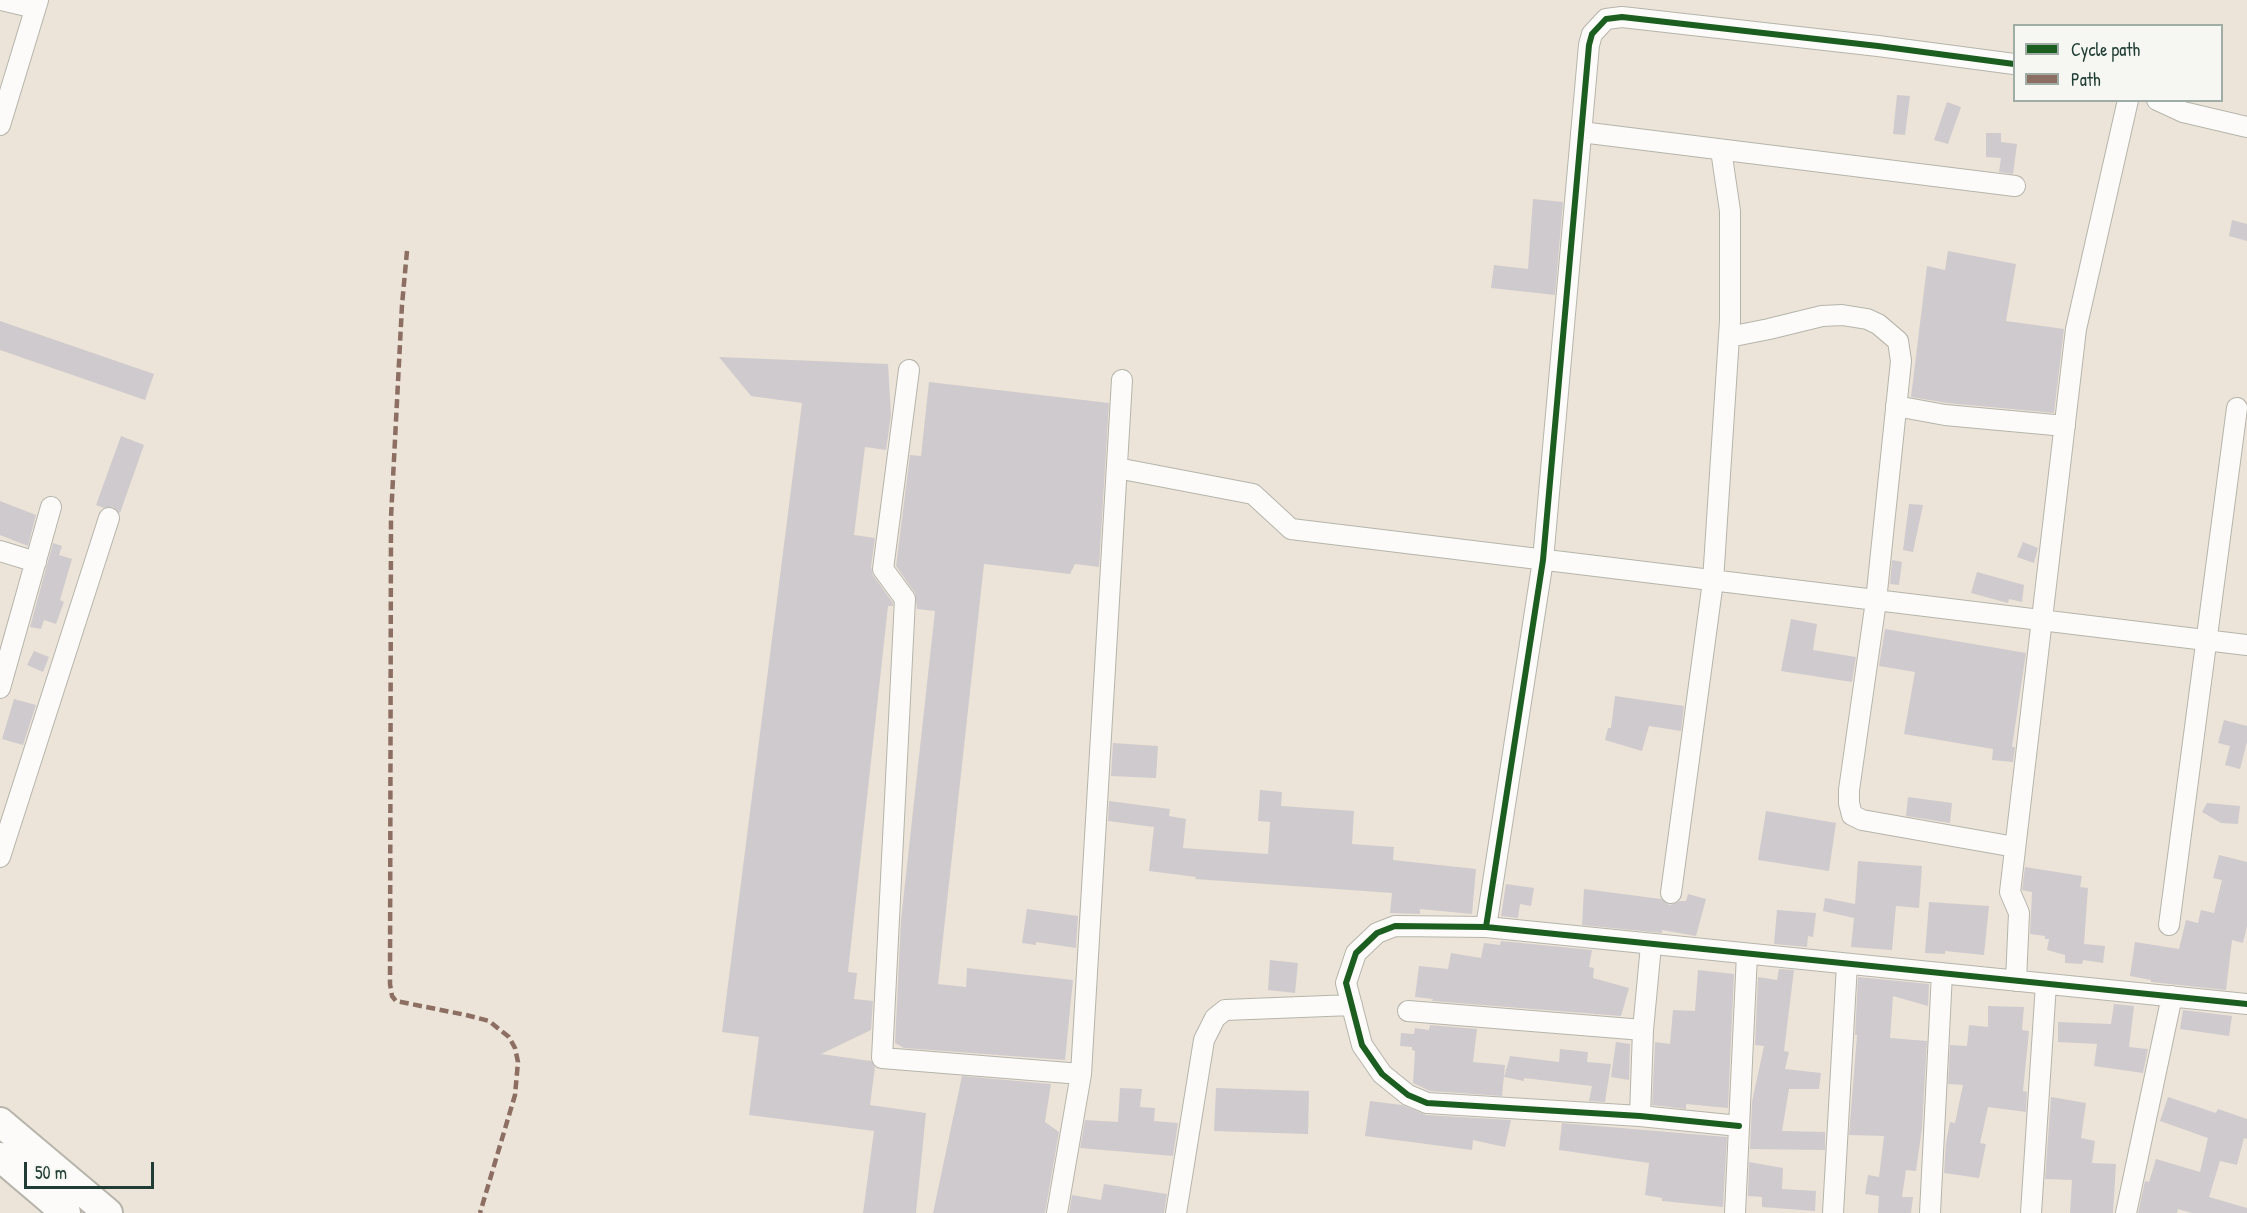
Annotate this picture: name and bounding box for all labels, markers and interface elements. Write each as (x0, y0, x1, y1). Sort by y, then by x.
legend (2013, 24, 2223, 102)
text: Cycle path (2071, 37, 2140, 62)
text: Path (2071, 67, 2100, 92)
scale bar (27, 1150, 158, 1188)
text: 50 m (35, 1160, 67, 1185)

